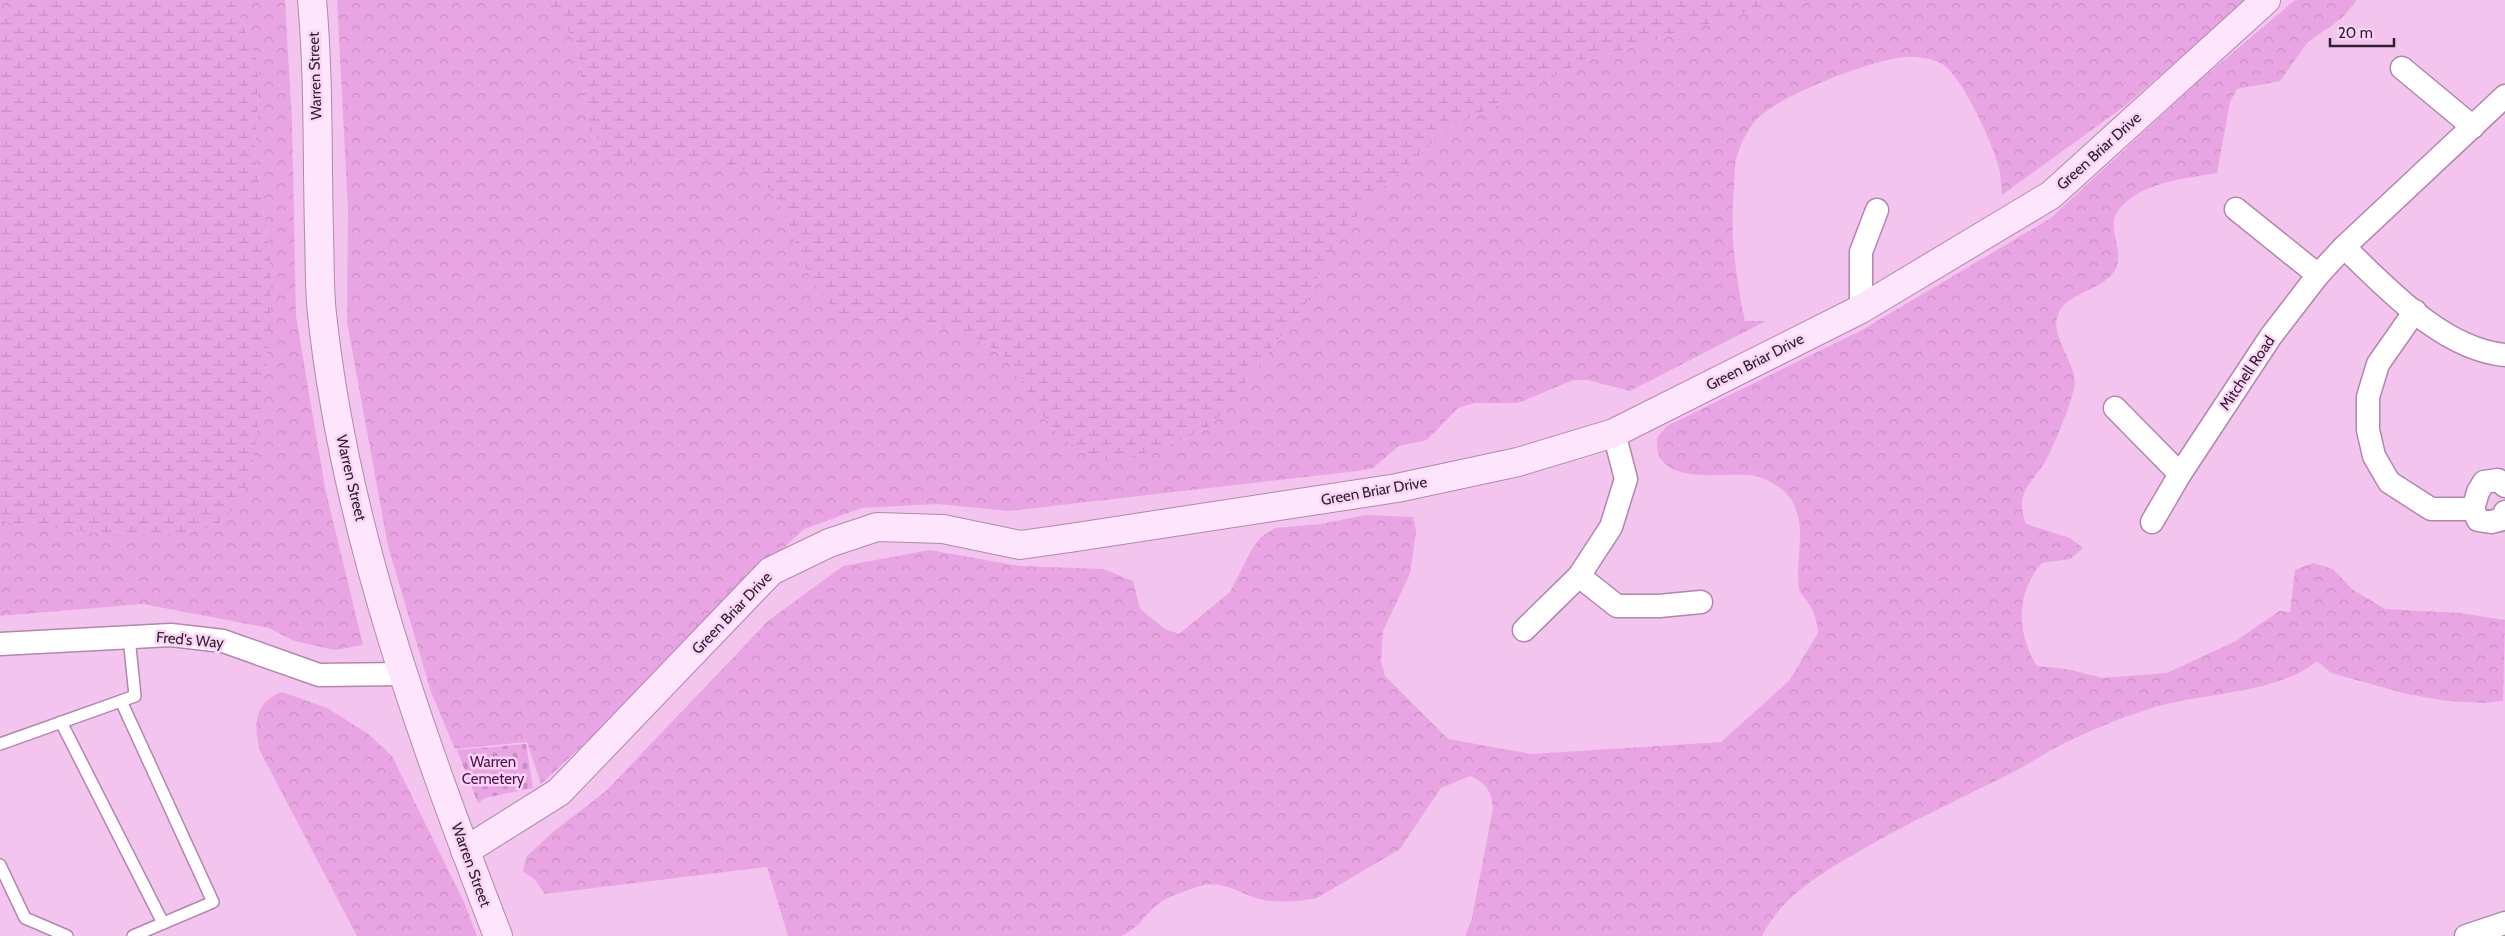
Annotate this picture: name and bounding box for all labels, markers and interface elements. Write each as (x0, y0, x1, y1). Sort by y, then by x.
scale bar (2330, 15, 2394, 47)
text: 20 m (2338, 24, 2373, 42)
street label: Warren Street (304, 32, 326, 120)
street label: Green Briar Drive (2053, 108, 2145, 194)
street label: Green Briar Drive (1703, 329, 1807, 394)
street label: Mitchell Road (2216, 332, 2278, 414)
street label: Warren Street (332, 433, 370, 523)
street label: Green Briar Drive (1320, 473, 1429, 509)
street label: Green Briar Drive (688, 568, 776, 658)
street label: Fred's Way (155, 628, 225, 652)
park label: Warren Cemetery (462, 753, 525, 788)
street label: Warren Street (447, 821, 495, 909)

